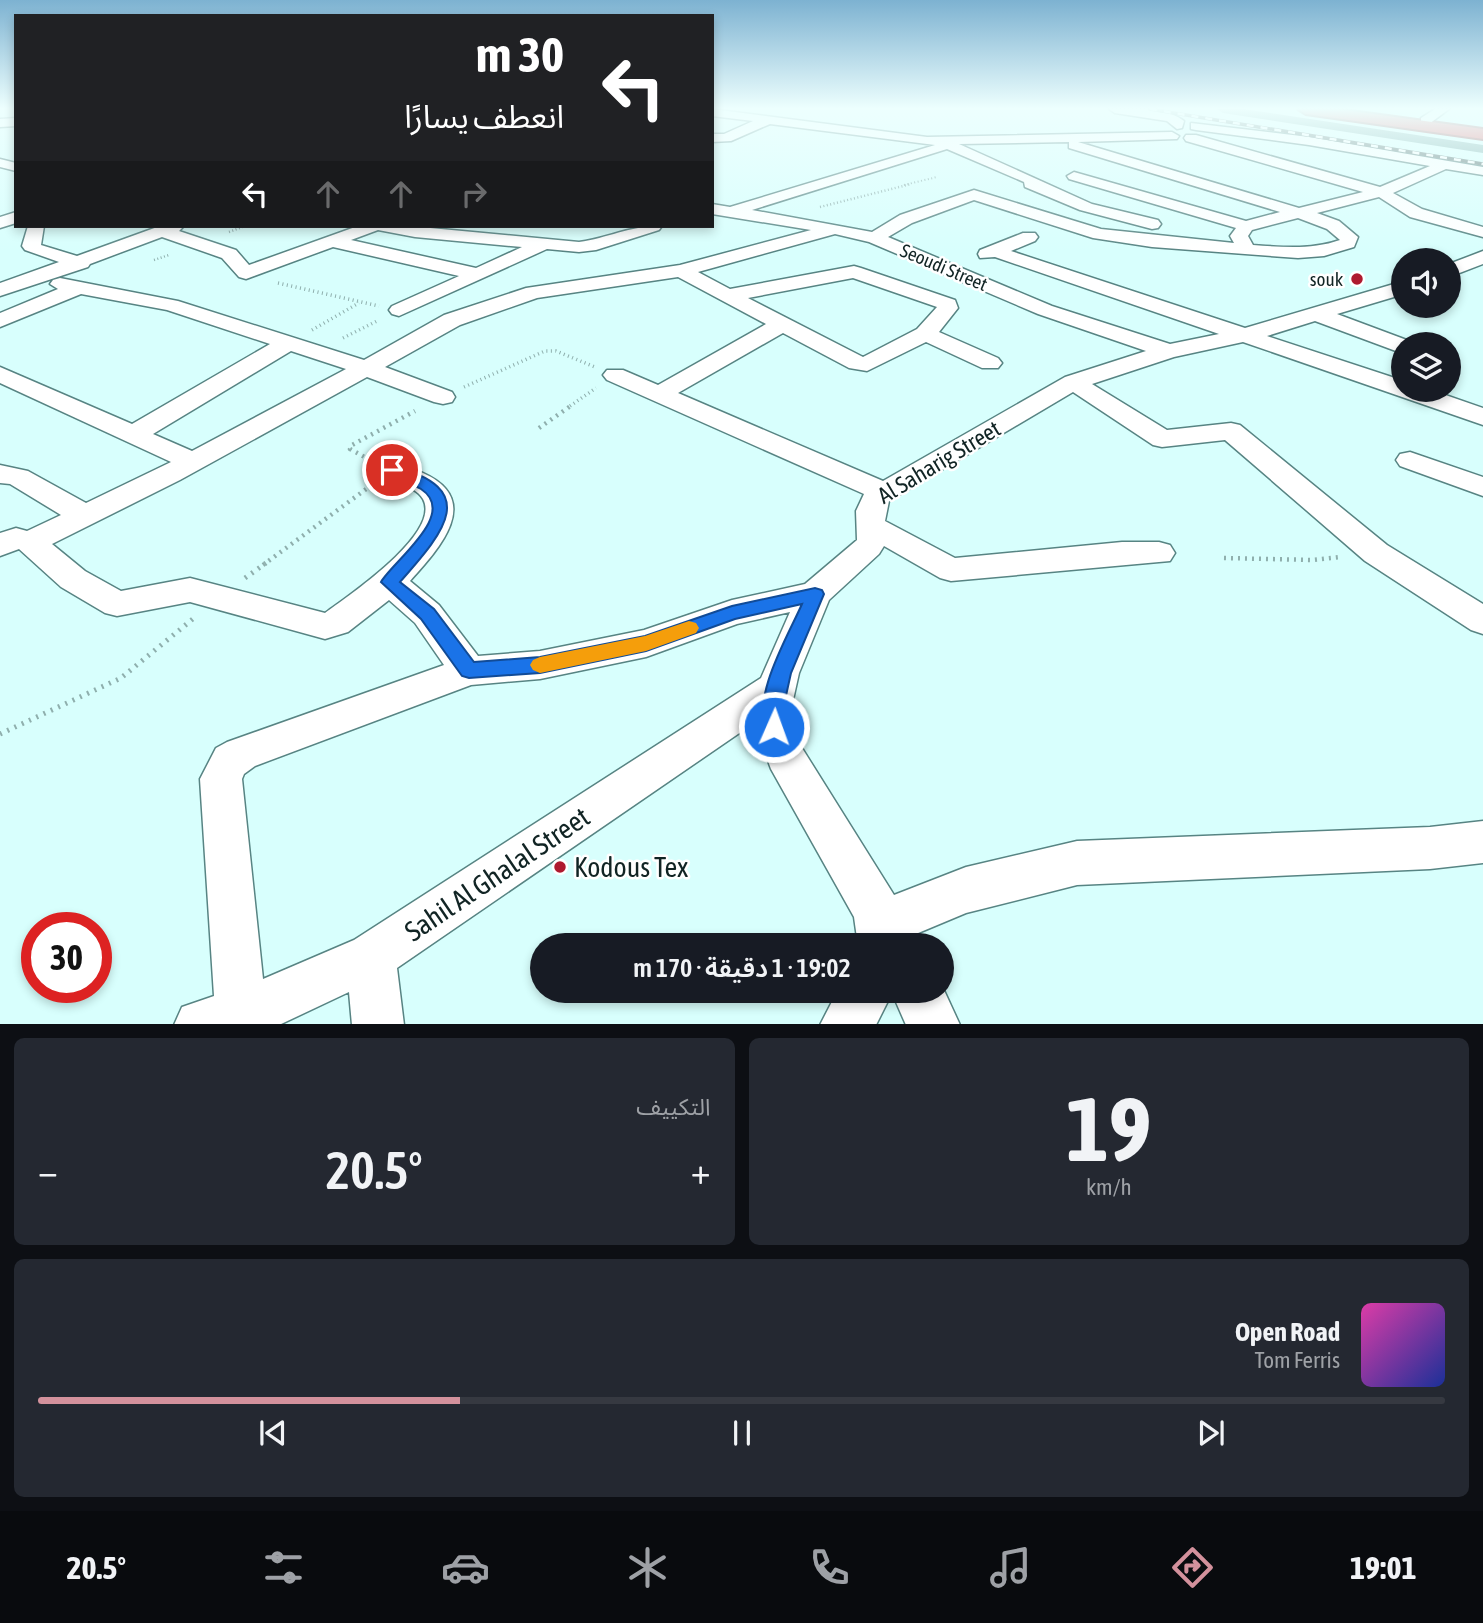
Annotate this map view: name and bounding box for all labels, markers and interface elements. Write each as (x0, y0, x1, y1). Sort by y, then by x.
text: 30 m (476, 26, 564, 82)
icon: left (588, 42, 679, 133)
text: انعطف يسارًا (404, 98, 564, 135)
icon: left (236, 175, 274, 213)
icon: ahead (309, 175, 347, 213)
icon: ahead (382, 175, 420, 213)
icon: right (455, 175, 493, 213)
street label: Seoudi Street (897, 239, 991, 295)
map controls (1391, 248, 1461, 402)
button: sound (1391, 248, 1461, 318)
place label: souk (1310, 268, 1344, 290)
marker: souk (1349, 271, 1365, 287)
button: layers (1391, 332, 1461, 402)
street label: Al Saharig Street (873, 415, 1005, 509)
pin (362, 440, 422, 500)
icon: arrive (373, 451, 411, 489)
position arrow (737, 690, 811, 764)
street label: Sahil Al Ghalal Street (399, 800, 595, 948)
place label: Kodous Tex (574, 851, 688, 883)
marker: Kodous Tex (552, 859, 568, 875)
speed limit sign: 30 (21, 912, 112, 1003)
text: 19:02 · 1 دقيقة · 170 m (633, 953, 851, 983)
text: 19 (1066, 1076, 1152, 1180)
text: التكييف (636, 1094, 711, 1120)
text: 20.5° (326, 1140, 423, 1200)
text: − (38, 1149, 58, 1192)
text: + (691, 1149, 711, 1192)
text: km/h (1086, 1174, 1132, 1200)
text: Open Road (1235, 1317, 1340, 1347)
text: Tom Ferris (1255, 1347, 1340, 1373)
icon: previous (254, 1414, 292, 1452)
icon: pause (723, 1414, 761, 1452)
icon: next (1192, 1414, 1230, 1452)
icon: filters (259, 1543, 308, 1592)
icon: car (441, 1543, 490, 1592)
icon: climate (623, 1543, 672, 1592)
icon: phone (805, 1543, 854, 1592)
icon: music (986, 1543, 1035, 1592)
icon: directions (1168, 1543, 1217, 1592)
text: 20.5° (67, 1549, 126, 1586)
text: 19:01 (1350, 1549, 1417, 1586)

